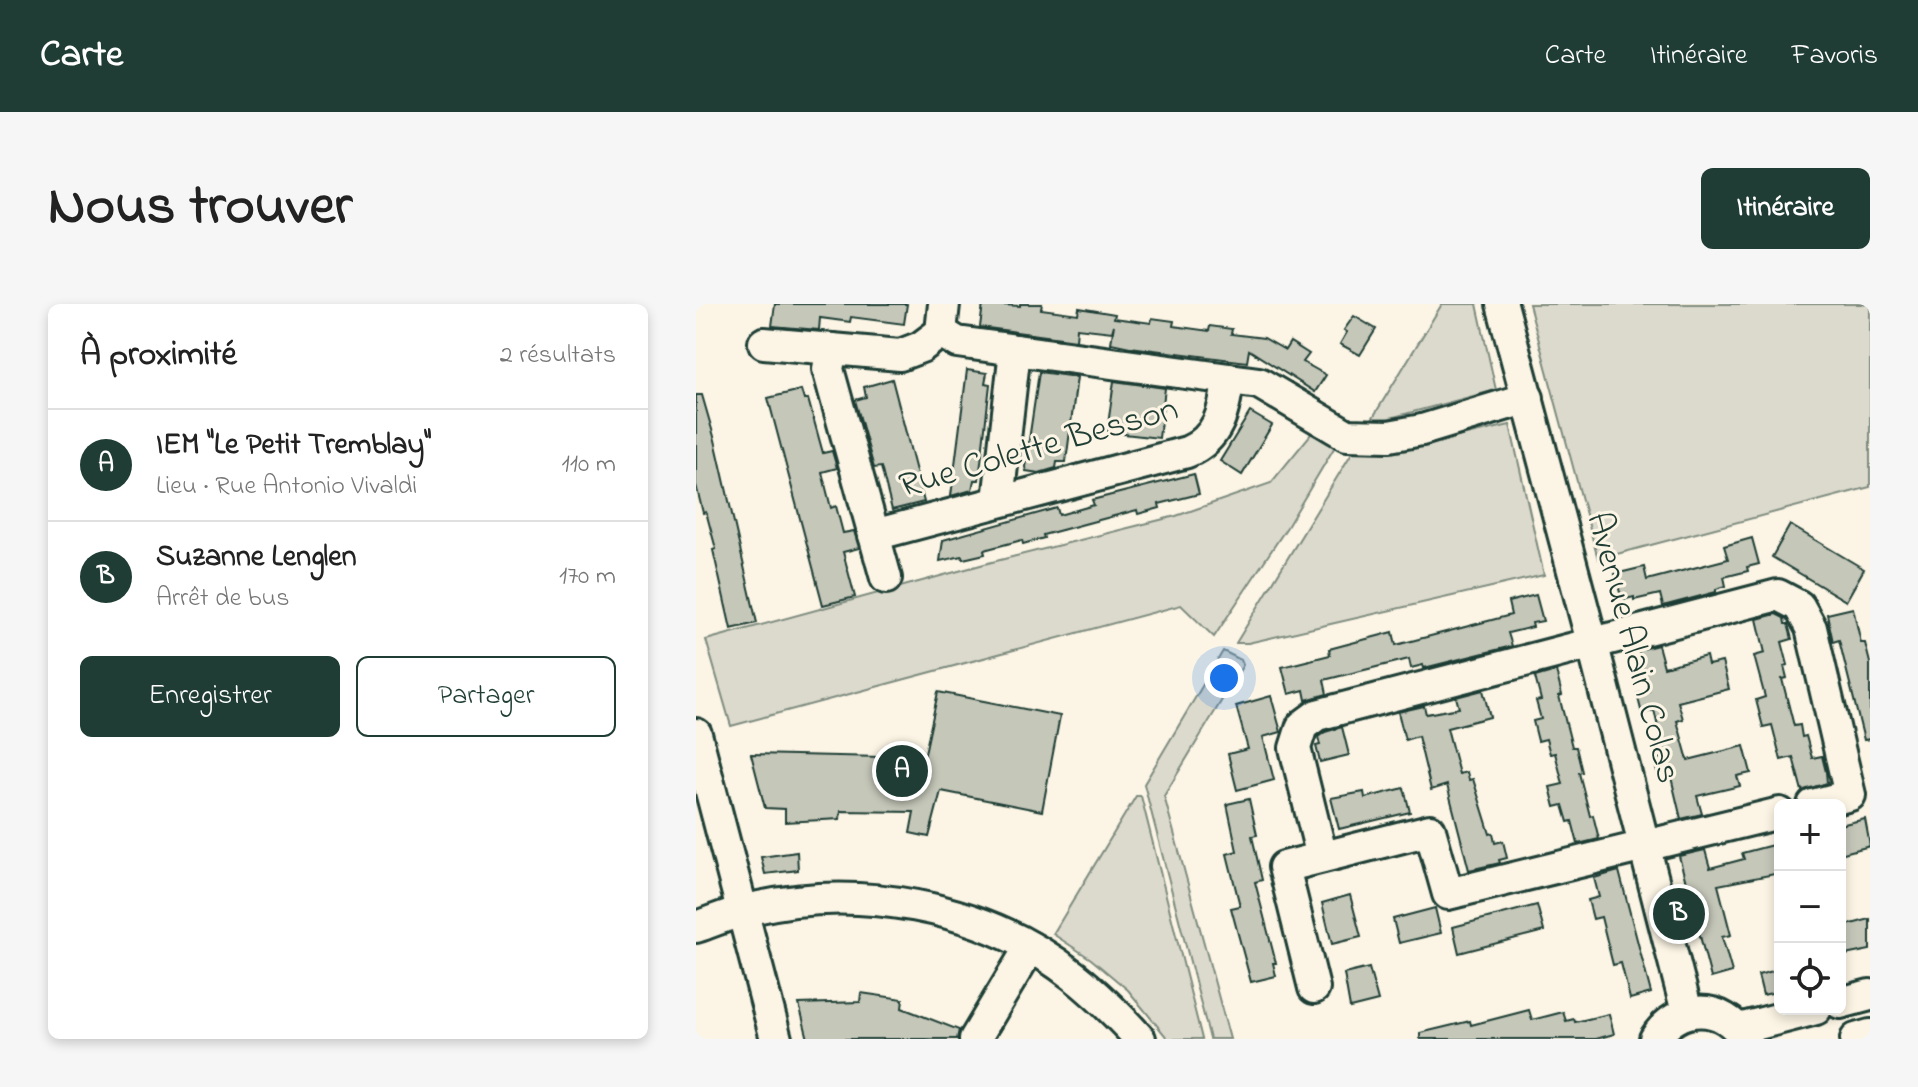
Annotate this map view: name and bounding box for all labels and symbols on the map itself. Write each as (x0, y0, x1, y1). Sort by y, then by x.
street label: Rue Colette Besson (893, 384, 1185, 514)
street label: Avenue Alain Colas (1570, 507, 1694, 789)
your location (1204, 658, 1244, 698)
pin: A (876, 741, 928, 801)
pin: B (1653, 884, 1705, 944)

